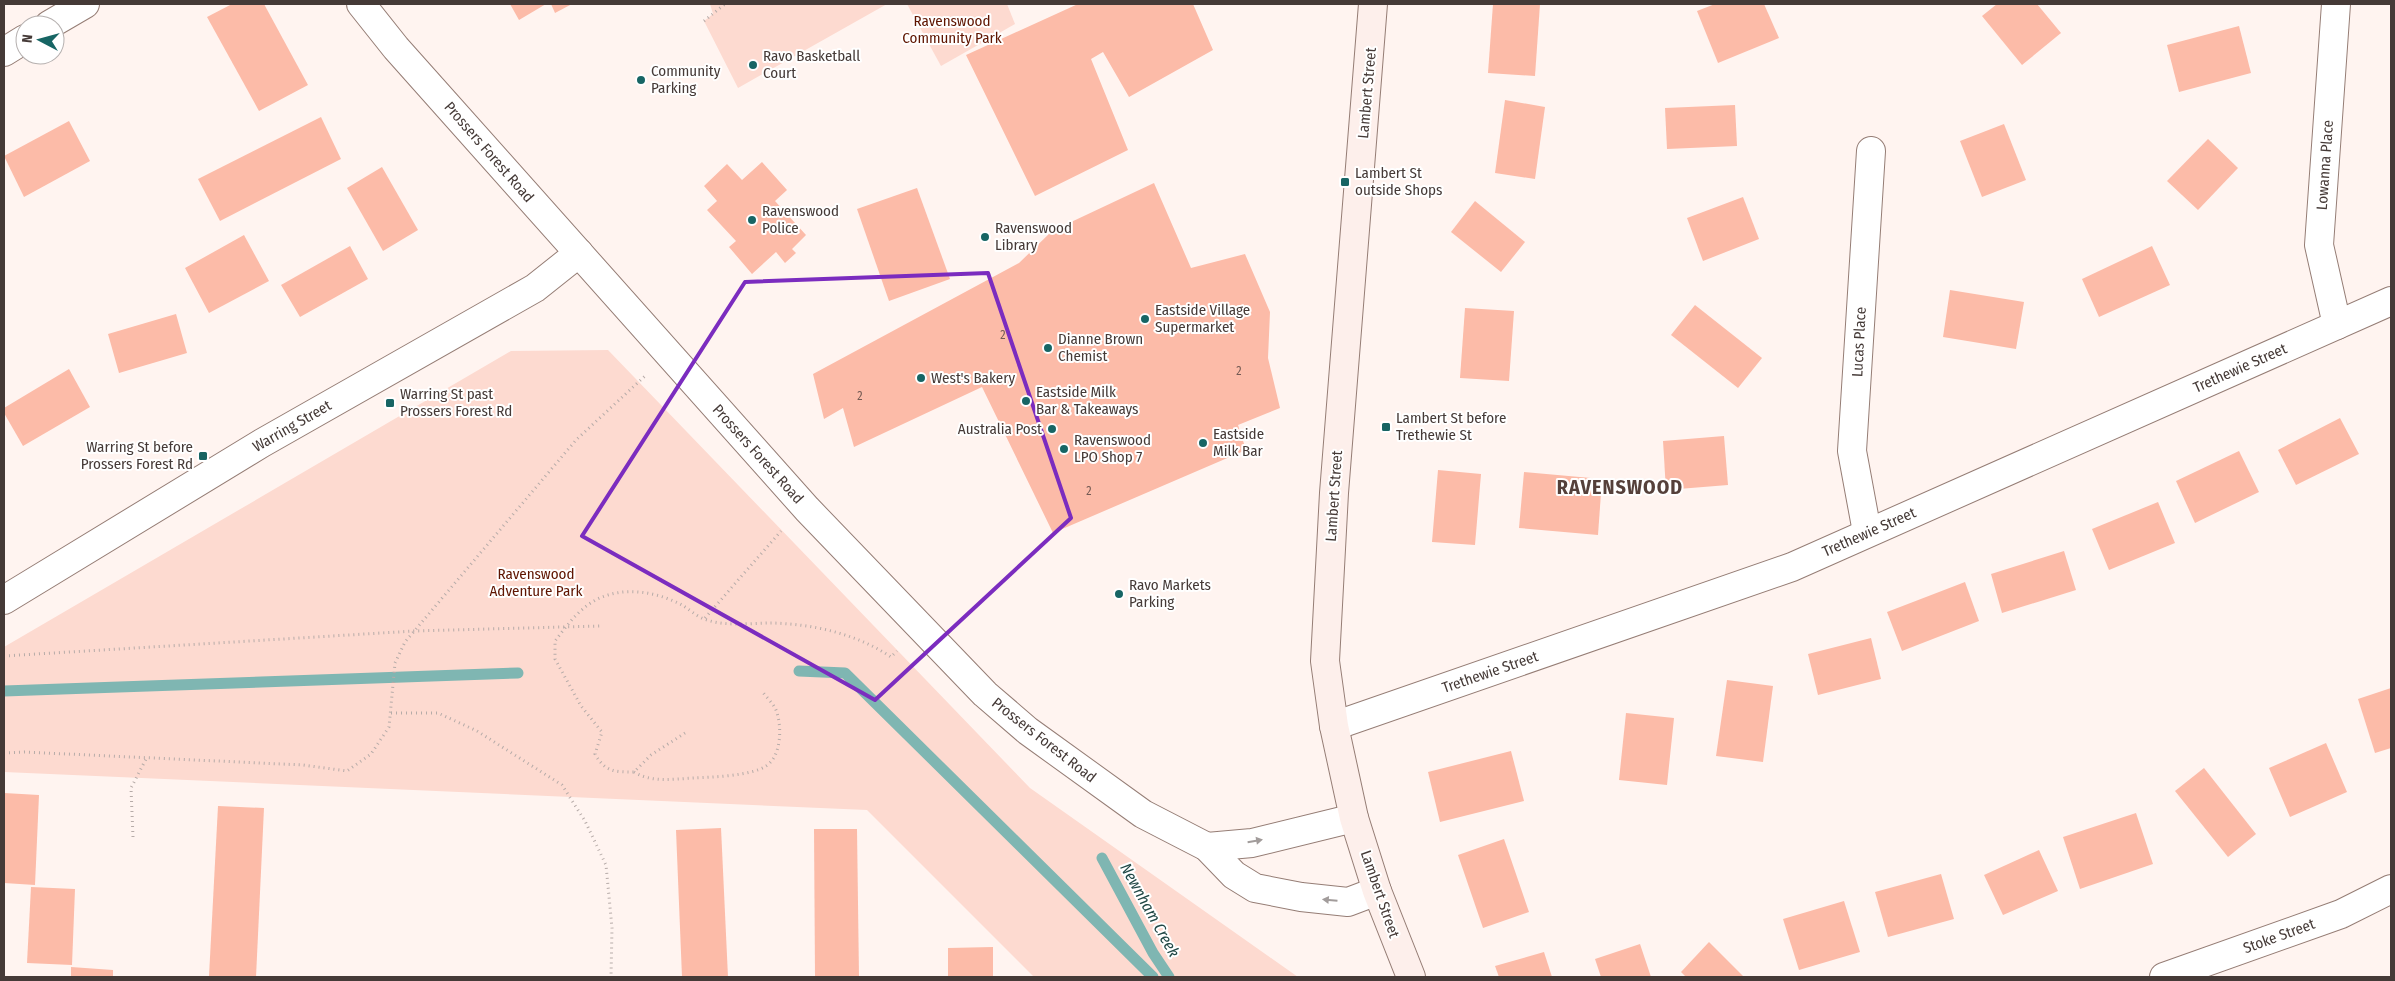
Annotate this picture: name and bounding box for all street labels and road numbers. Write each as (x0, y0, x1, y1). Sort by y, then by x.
street label: Lambert Street (1354, 47, 1380, 139)
street label: Prossers Forest Road (440, 98, 538, 206)
street label: Lowanna Place (2313, 119, 2337, 211)
street label: Lucas Place (1848, 306, 1870, 378)
street label: Trethewie Street (2190, 339, 2290, 397)
street label: Warring Street (249, 396, 335, 456)
street label: Prossers Forest Road (709, 401, 807, 507)
street label: Lambert Street (1322, 450, 1346, 542)
street label: Trethewie Street (1819, 503, 1919, 561)
street label: Trethewie Street (1440, 647, 1540, 697)
street label: Prossers Forest Road (988, 694, 1100, 786)
street label: Lambert Street (1357, 848, 1403, 940)
street label: Stoke Street (2241, 915, 2317, 957)

